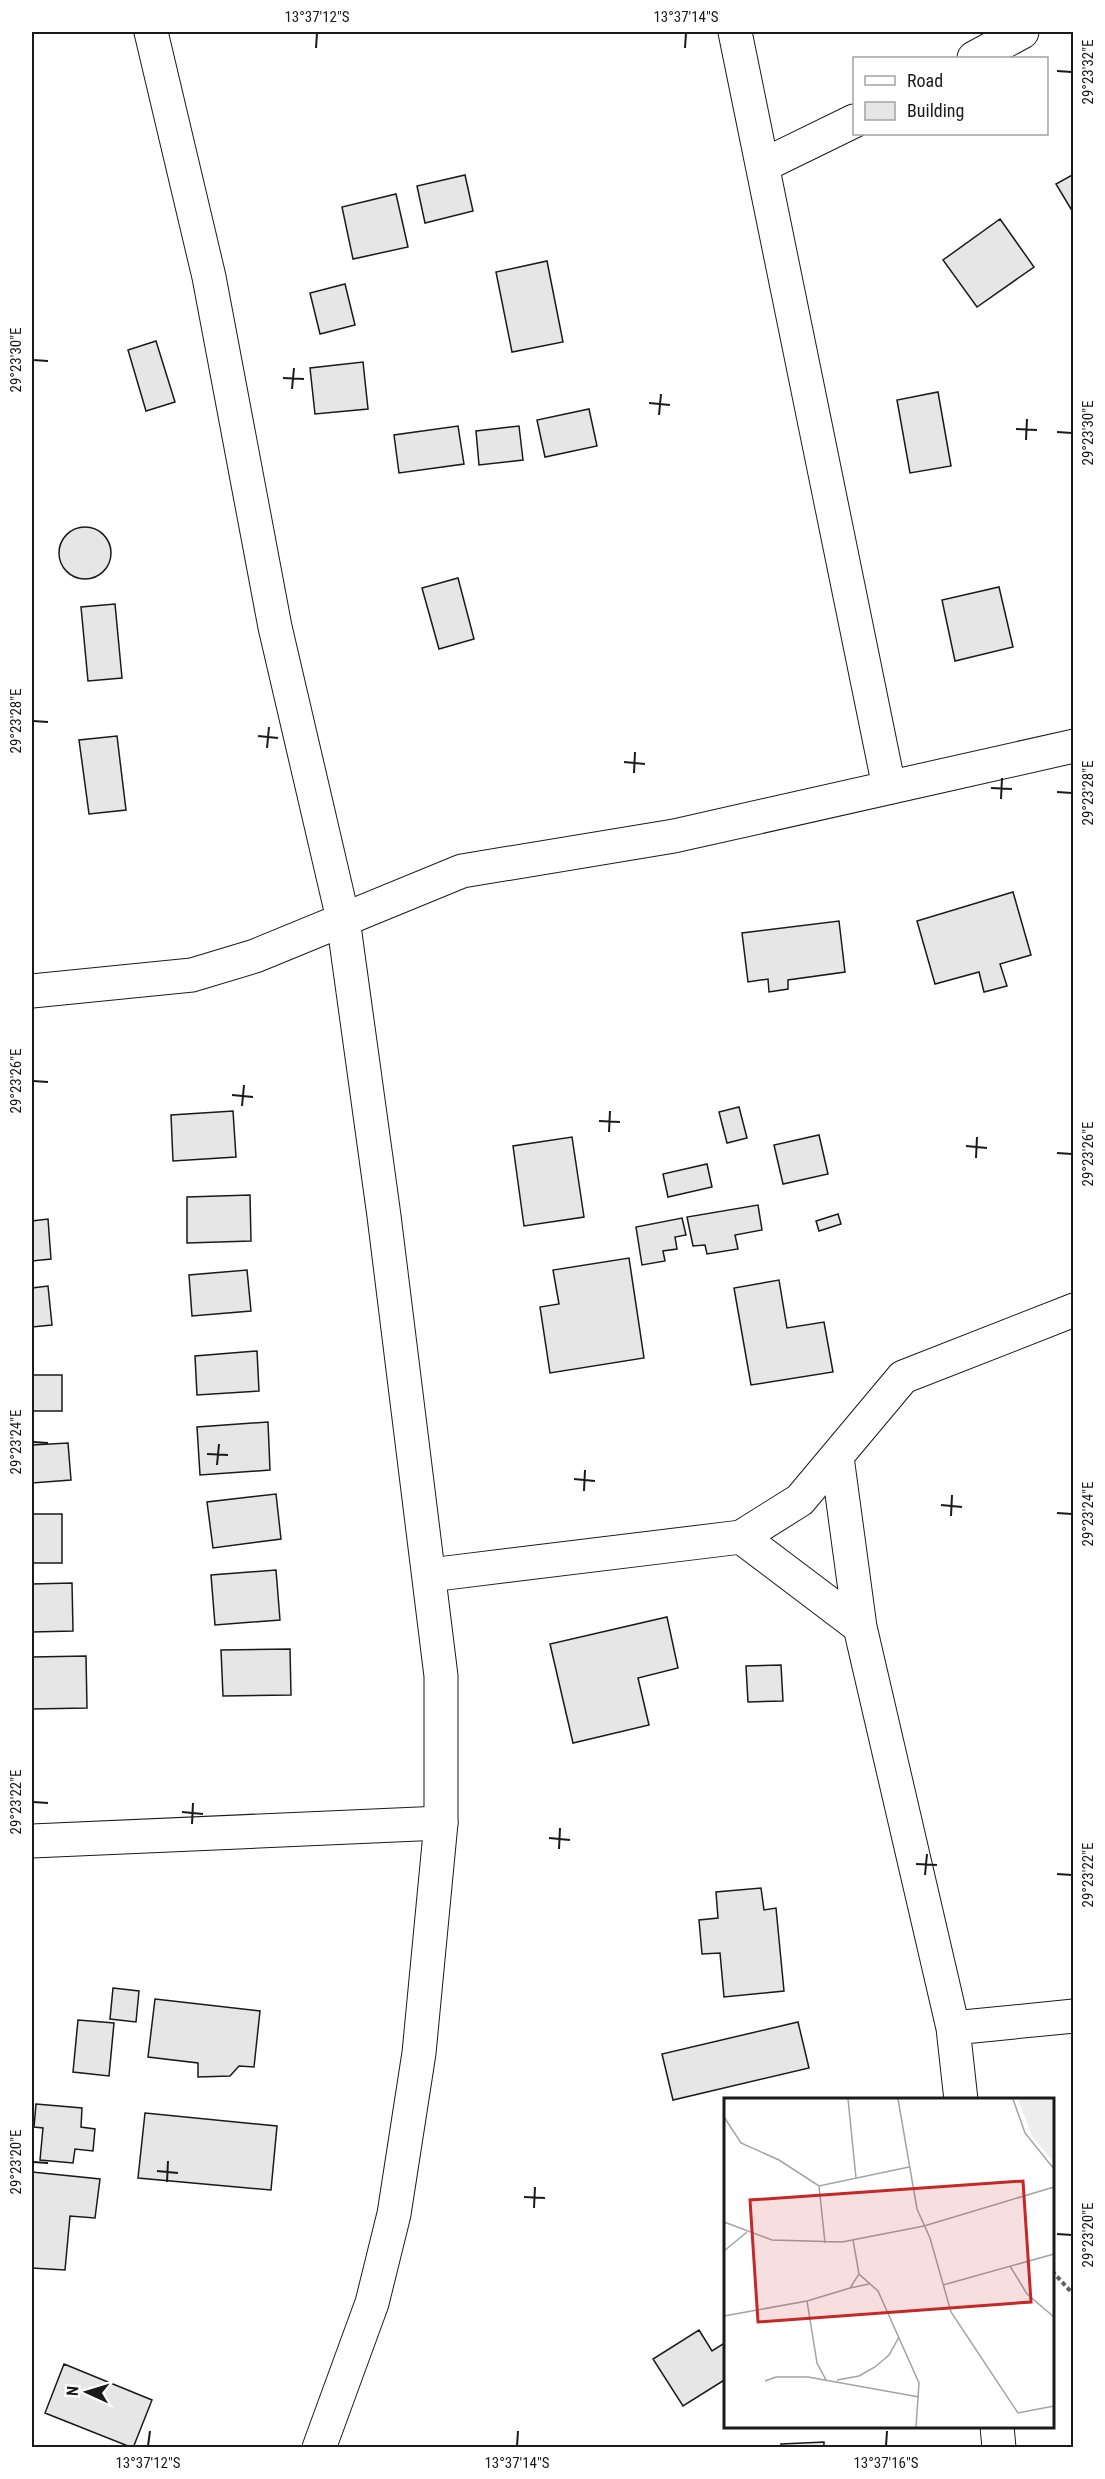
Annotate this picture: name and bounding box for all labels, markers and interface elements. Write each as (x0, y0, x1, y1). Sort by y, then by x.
text: 13°37'12"S (284, 8, 350, 26)
text: 13°37'14"S (653, 8, 719, 26)
text: 29°23'32"E (1079, 40, 1097, 104)
legend (853, 57, 1048, 135)
text: Road (907, 70, 943, 91)
text: Building (907, 100, 964, 121)
text: 29°23'30"E (7, 328, 25, 392)
text: 29°23'30"E (1079, 401, 1097, 465)
text: 29°23'28"E (7, 689, 25, 753)
text: 29°23'28"E (1079, 761, 1097, 825)
text: 29°23'26"E (7, 1049, 25, 1113)
text: 29°23'26"E (1079, 1122, 1097, 1186)
text: 29°23'24"E (7, 1410, 25, 1474)
text: 29°23'24"E (1079, 1482, 1097, 1546)
text: 29°23'22"E (7, 1770, 25, 1834)
text: 29°23'22"E (1079, 1843, 1097, 1907)
inset map (724, 2098, 1054, 2428)
text: 29°23'20"E (7, 2130, 25, 2194)
text: 29°23'20"E (1079, 2203, 1097, 2267)
north arrow (57, 2362, 117, 2422)
text: N (63, 2385, 82, 2397)
text: 13°37'12"S (115, 2454, 181, 2472)
text: 13°37'14"S (484, 2454, 550, 2472)
text: 13°37'16"S (853, 2454, 919, 2472)

